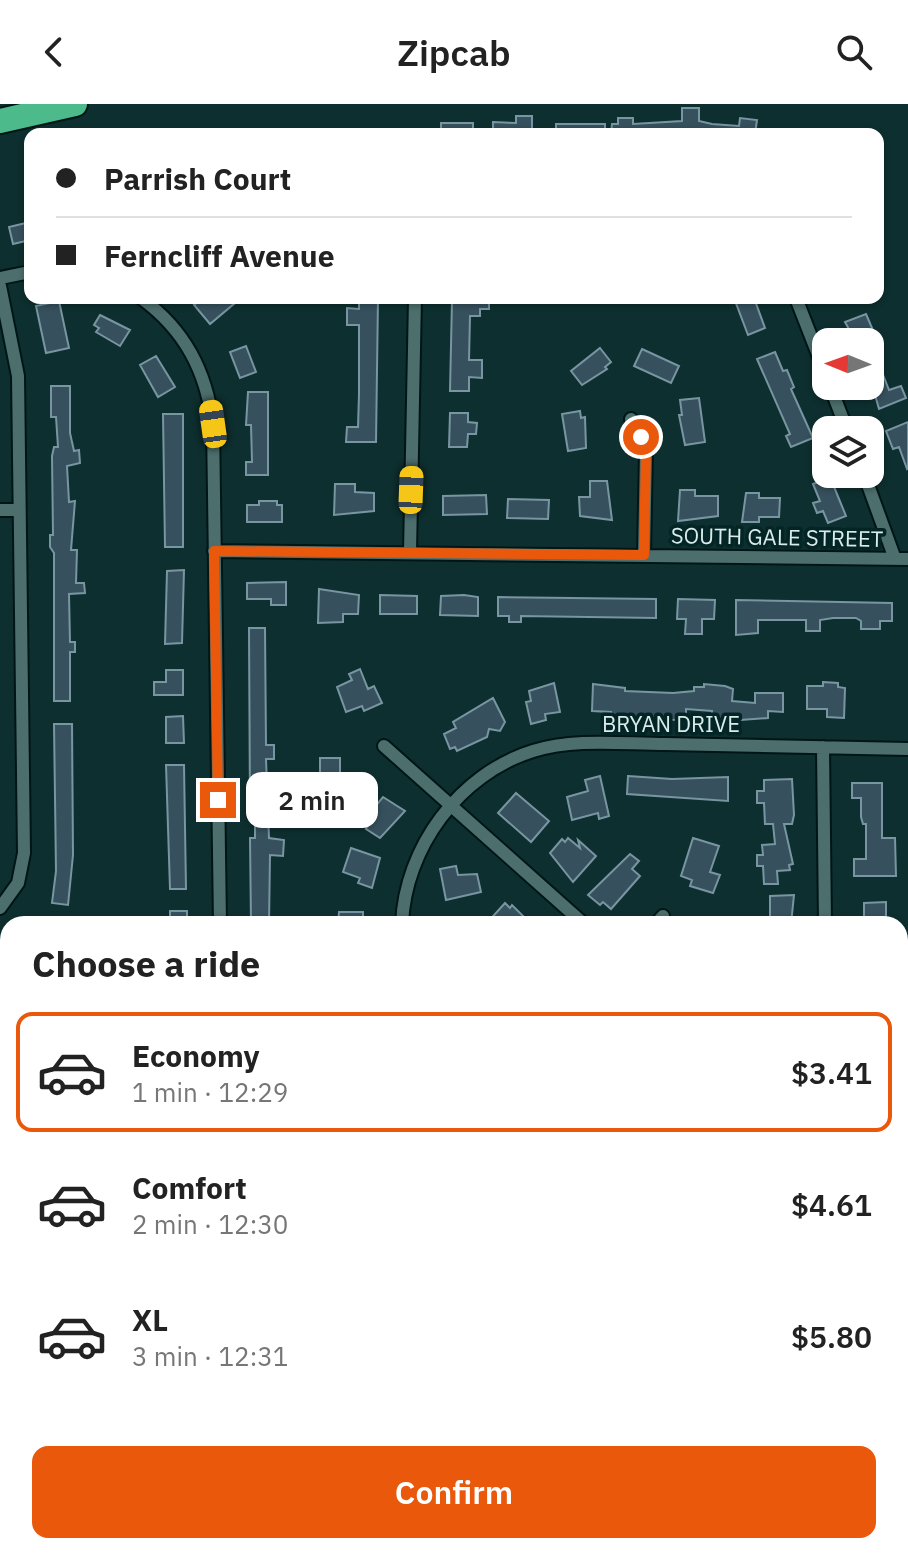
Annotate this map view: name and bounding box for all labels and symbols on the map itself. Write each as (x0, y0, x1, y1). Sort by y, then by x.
north arrow (812, 328, 884, 400)
car (198, 399, 228, 449)
route start (623, 419, 659, 455)
car (398, 466, 424, 514)
street label: SOUTH GALE STREET (671, 520, 884, 553)
street label: BRYAN DRIVE (602, 709, 740, 738)
callout: 2 min (246, 772, 378, 828)
route end (200, 782, 236, 818)

